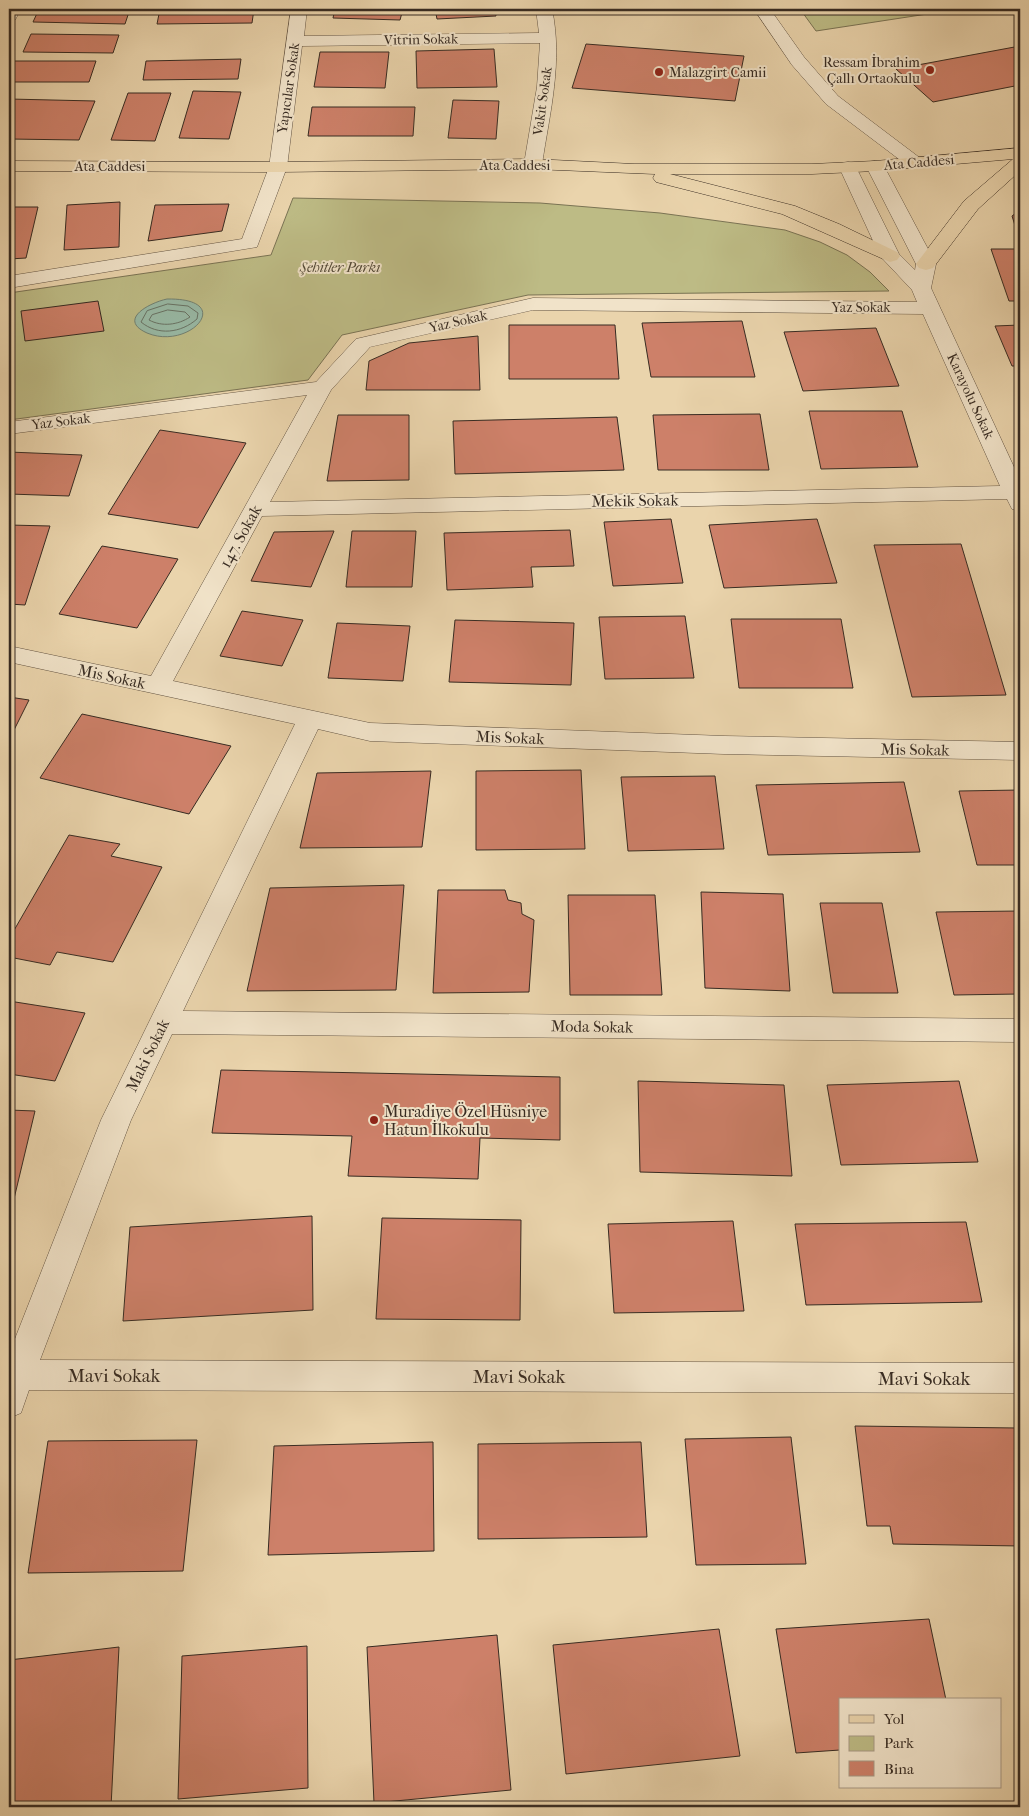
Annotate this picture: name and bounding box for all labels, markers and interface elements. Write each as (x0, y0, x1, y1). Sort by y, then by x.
street label: Vitrin Sokak (383, 30, 459, 49)
street label: Yapıcılar Sokak (274, 41, 303, 135)
place label: Ressam İbrahim Çallı Ortaokulu (823, 54, 920, 87)
place label: Malazgirt Camii (669, 64, 766, 81)
marker: Ressam İbrahim Çallı Ortaokulu (924, 64, 936, 76)
street label: Vakit Sokak (529, 65, 556, 137)
marker: Malazgirt Camii (653, 66, 665, 78)
street label: Ata Caddesi (882, 151, 955, 174)
street label: Ata Caddesi (479, 157, 550, 174)
street label: Ata Caddesi (74, 158, 145, 175)
park label: Şehitler Parkı (299, 259, 380, 276)
street label: Yaz Sokak (830, 299, 891, 316)
street label: Yaz Sokak (426, 306, 490, 337)
street label: Karayolu Sokak (943, 350, 998, 443)
street label: Yaz Sokak (30, 409, 92, 434)
street label: Mekik Sokak (591, 490, 679, 511)
street label: 147. Sokak (215, 501, 266, 571)
street label: Mis Sokak (76, 660, 148, 693)
street label: Mis Sokak (475, 727, 545, 748)
street label: Mis Sokak (880, 739, 950, 760)
street label: Maki Sokak (122, 1015, 174, 1095)
street label: Moda Sokak (551, 1016, 634, 1037)
place label: Muradiye Özel Hüsniye Hatun İlkokulu (384, 1102, 547, 1139)
marker: Muradiye Özel Hüsniye Hatun İlkokulu (368, 1114, 380, 1126)
street label: Mavi Sokak (68, 1365, 161, 1387)
street label: Mavi Sokak (473, 1366, 566, 1388)
street label: Mavi Sokak (878, 1368, 971, 1390)
legend (839, 1698, 1002, 1788)
text: Yol (883, 1710, 904, 1728)
text: Park (884, 1734, 914, 1752)
text: Bina (884, 1760, 915, 1778)

